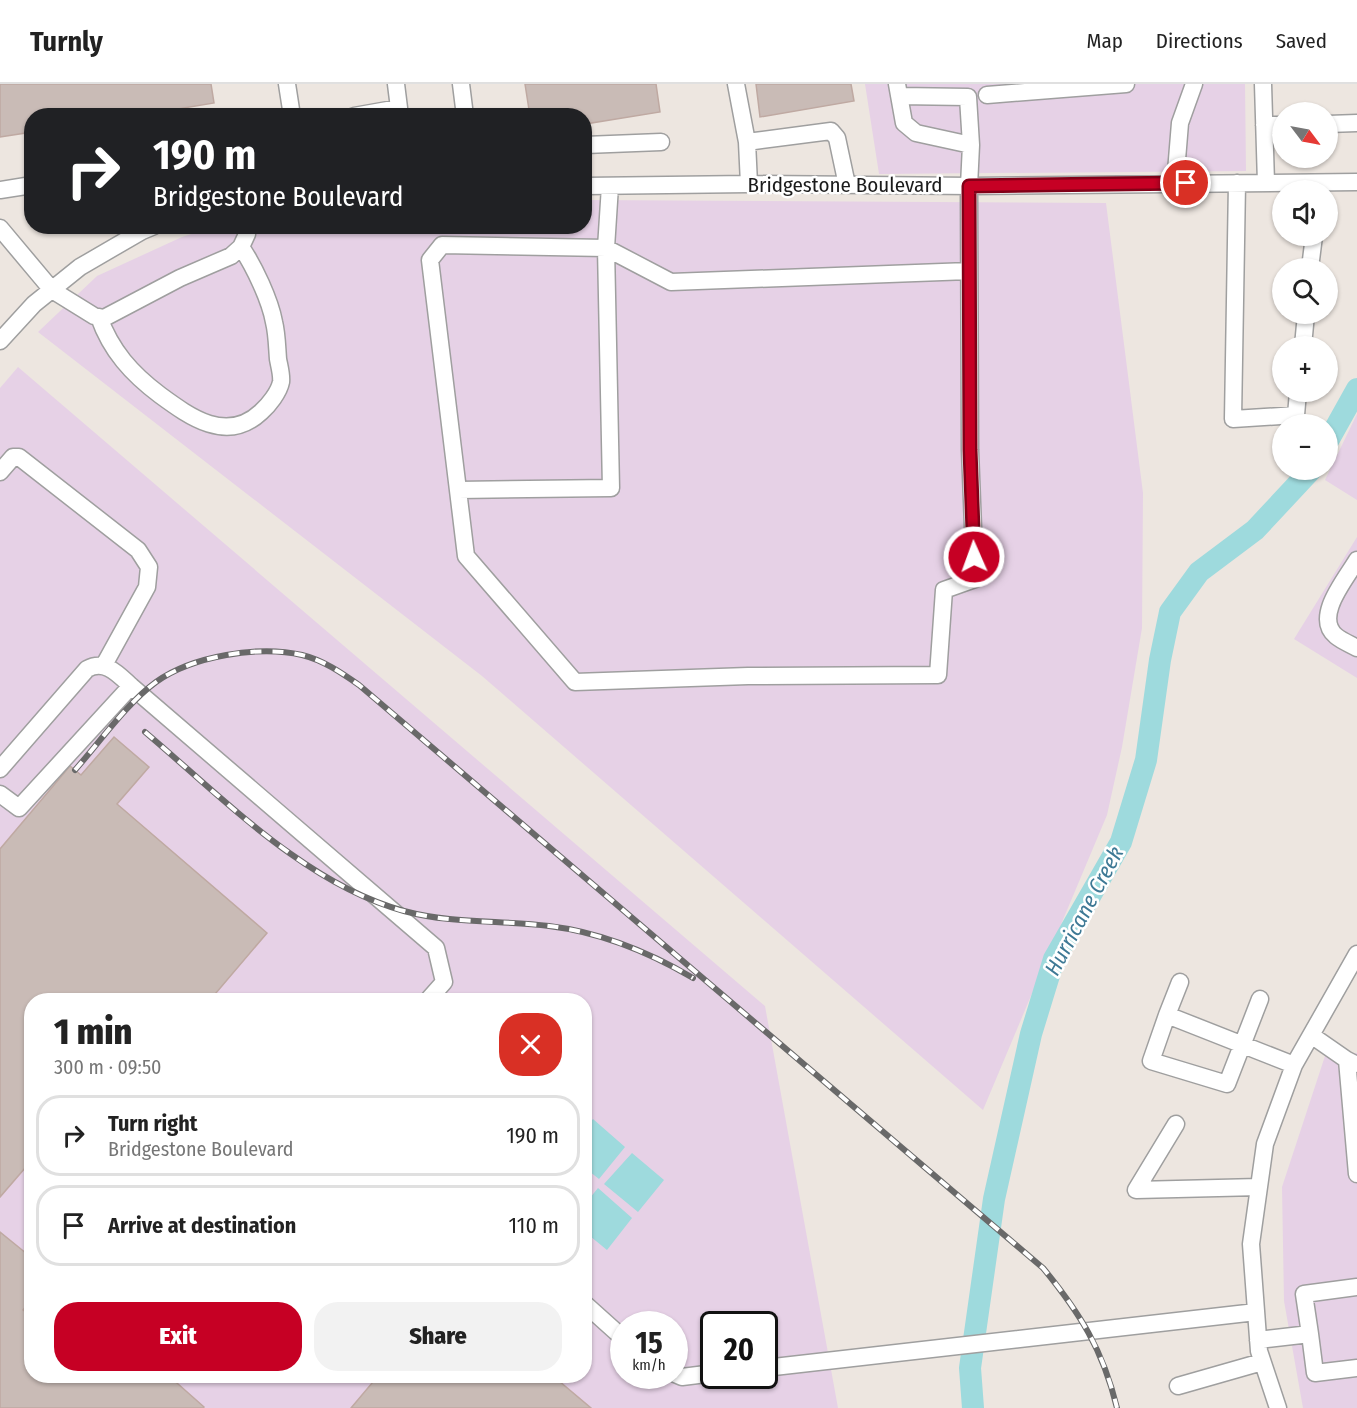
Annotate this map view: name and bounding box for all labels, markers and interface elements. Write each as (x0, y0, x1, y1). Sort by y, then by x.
text: Turnly (30, 25, 103, 58)
text: Map (1086, 28, 1123, 54)
text: Directions (1156, 28, 1243, 54)
text: Saved (1276, 28, 1327, 54)
north arrow (1272, 102, 1338, 168)
map controls (1272, 102, 1338, 480)
text: 190 m (153, 130, 256, 180)
icon: right (54, 132, 132, 210)
pin (1160, 157, 1211, 208)
icon: arrive (1169, 166, 1202, 199)
street label: Bridgestone Boulevard (748, 172, 942, 198)
button: sound (1272, 180, 1338, 246)
text: Bridgestone Boulevard (153, 181, 403, 213)
button: search (1272, 258, 1338, 324)
button: + (1272, 336, 1338, 402)
button: − (1272, 414, 1338, 480)
position arrow (942, 525, 1006, 589)
water label: Hurricane Creek (1039, 842, 1129, 980)
text: 1 min (54, 1010, 132, 1054)
button: close (499, 1013, 562, 1076)
text: 300 m · 09:50 (54, 1055, 161, 1079)
text: Turn right (108, 1110, 197, 1137)
icon: right (57, 1119, 90, 1152)
text: 190 m (506, 1122, 559, 1149)
text: Bridgestone Boulevard (108, 1137, 294, 1161)
icon: arrive (57, 1209, 90, 1242)
text: Arrive at destination (108, 1212, 296, 1239)
text: 110 m (509, 1212, 559, 1239)
button: Exit (54, 1302, 302, 1371)
button: Share (314, 1302, 562, 1371)
speed limit sign: 20 (700, 1311, 778, 1389)
text: 15 (635, 1325, 663, 1361)
text: km/h (632, 1356, 666, 1374)

